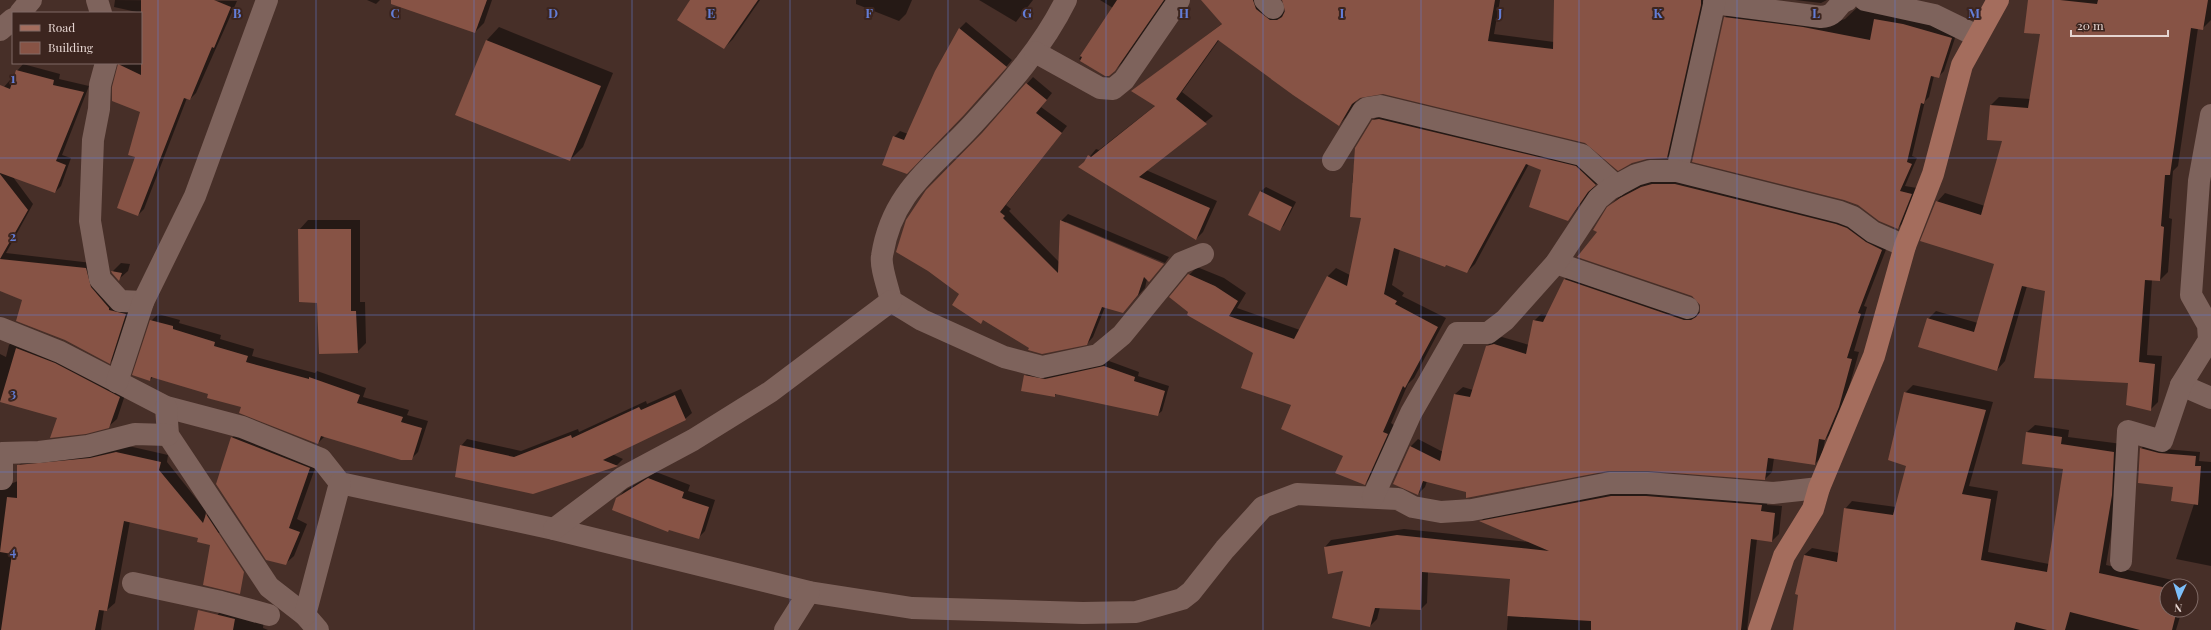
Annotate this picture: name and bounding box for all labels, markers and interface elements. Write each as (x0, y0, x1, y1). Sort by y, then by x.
text: B (233, 4, 242, 21)
text: C (390, 4, 400, 21)
text: D (548, 4, 558, 21)
text: E (707, 4, 715, 21)
text: F (865, 4, 873, 21)
text: G (1022, 4, 1032, 21)
text: H (1179, 4, 1189, 21)
text: I (1340, 4, 1345, 21)
text: J (1497, 4, 1503, 21)
text: K (1653, 4, 1663, 21)
text: L (1812, 4, 1820, 21)
text: M (1968, 4, 1980, 21)
legend (12, 12, 142, 64)
scale bar (2071, 12, 2168, 38)
text: 20 m (2077, 17, 2104, 33)
text: Road (48, 19, 75, 35)
text: Building (48, 39, 94, 55)
text: 1 (11, 69, 16, 86)
text: 2 (10, 227, 17, 244)
text: 3 (10, 384, 16, 401)
text: 4 (10, 542, 17, 559)
north arrow (2159, 578, 2199, 618)
text: N (2174, 601, 2183, 616)

